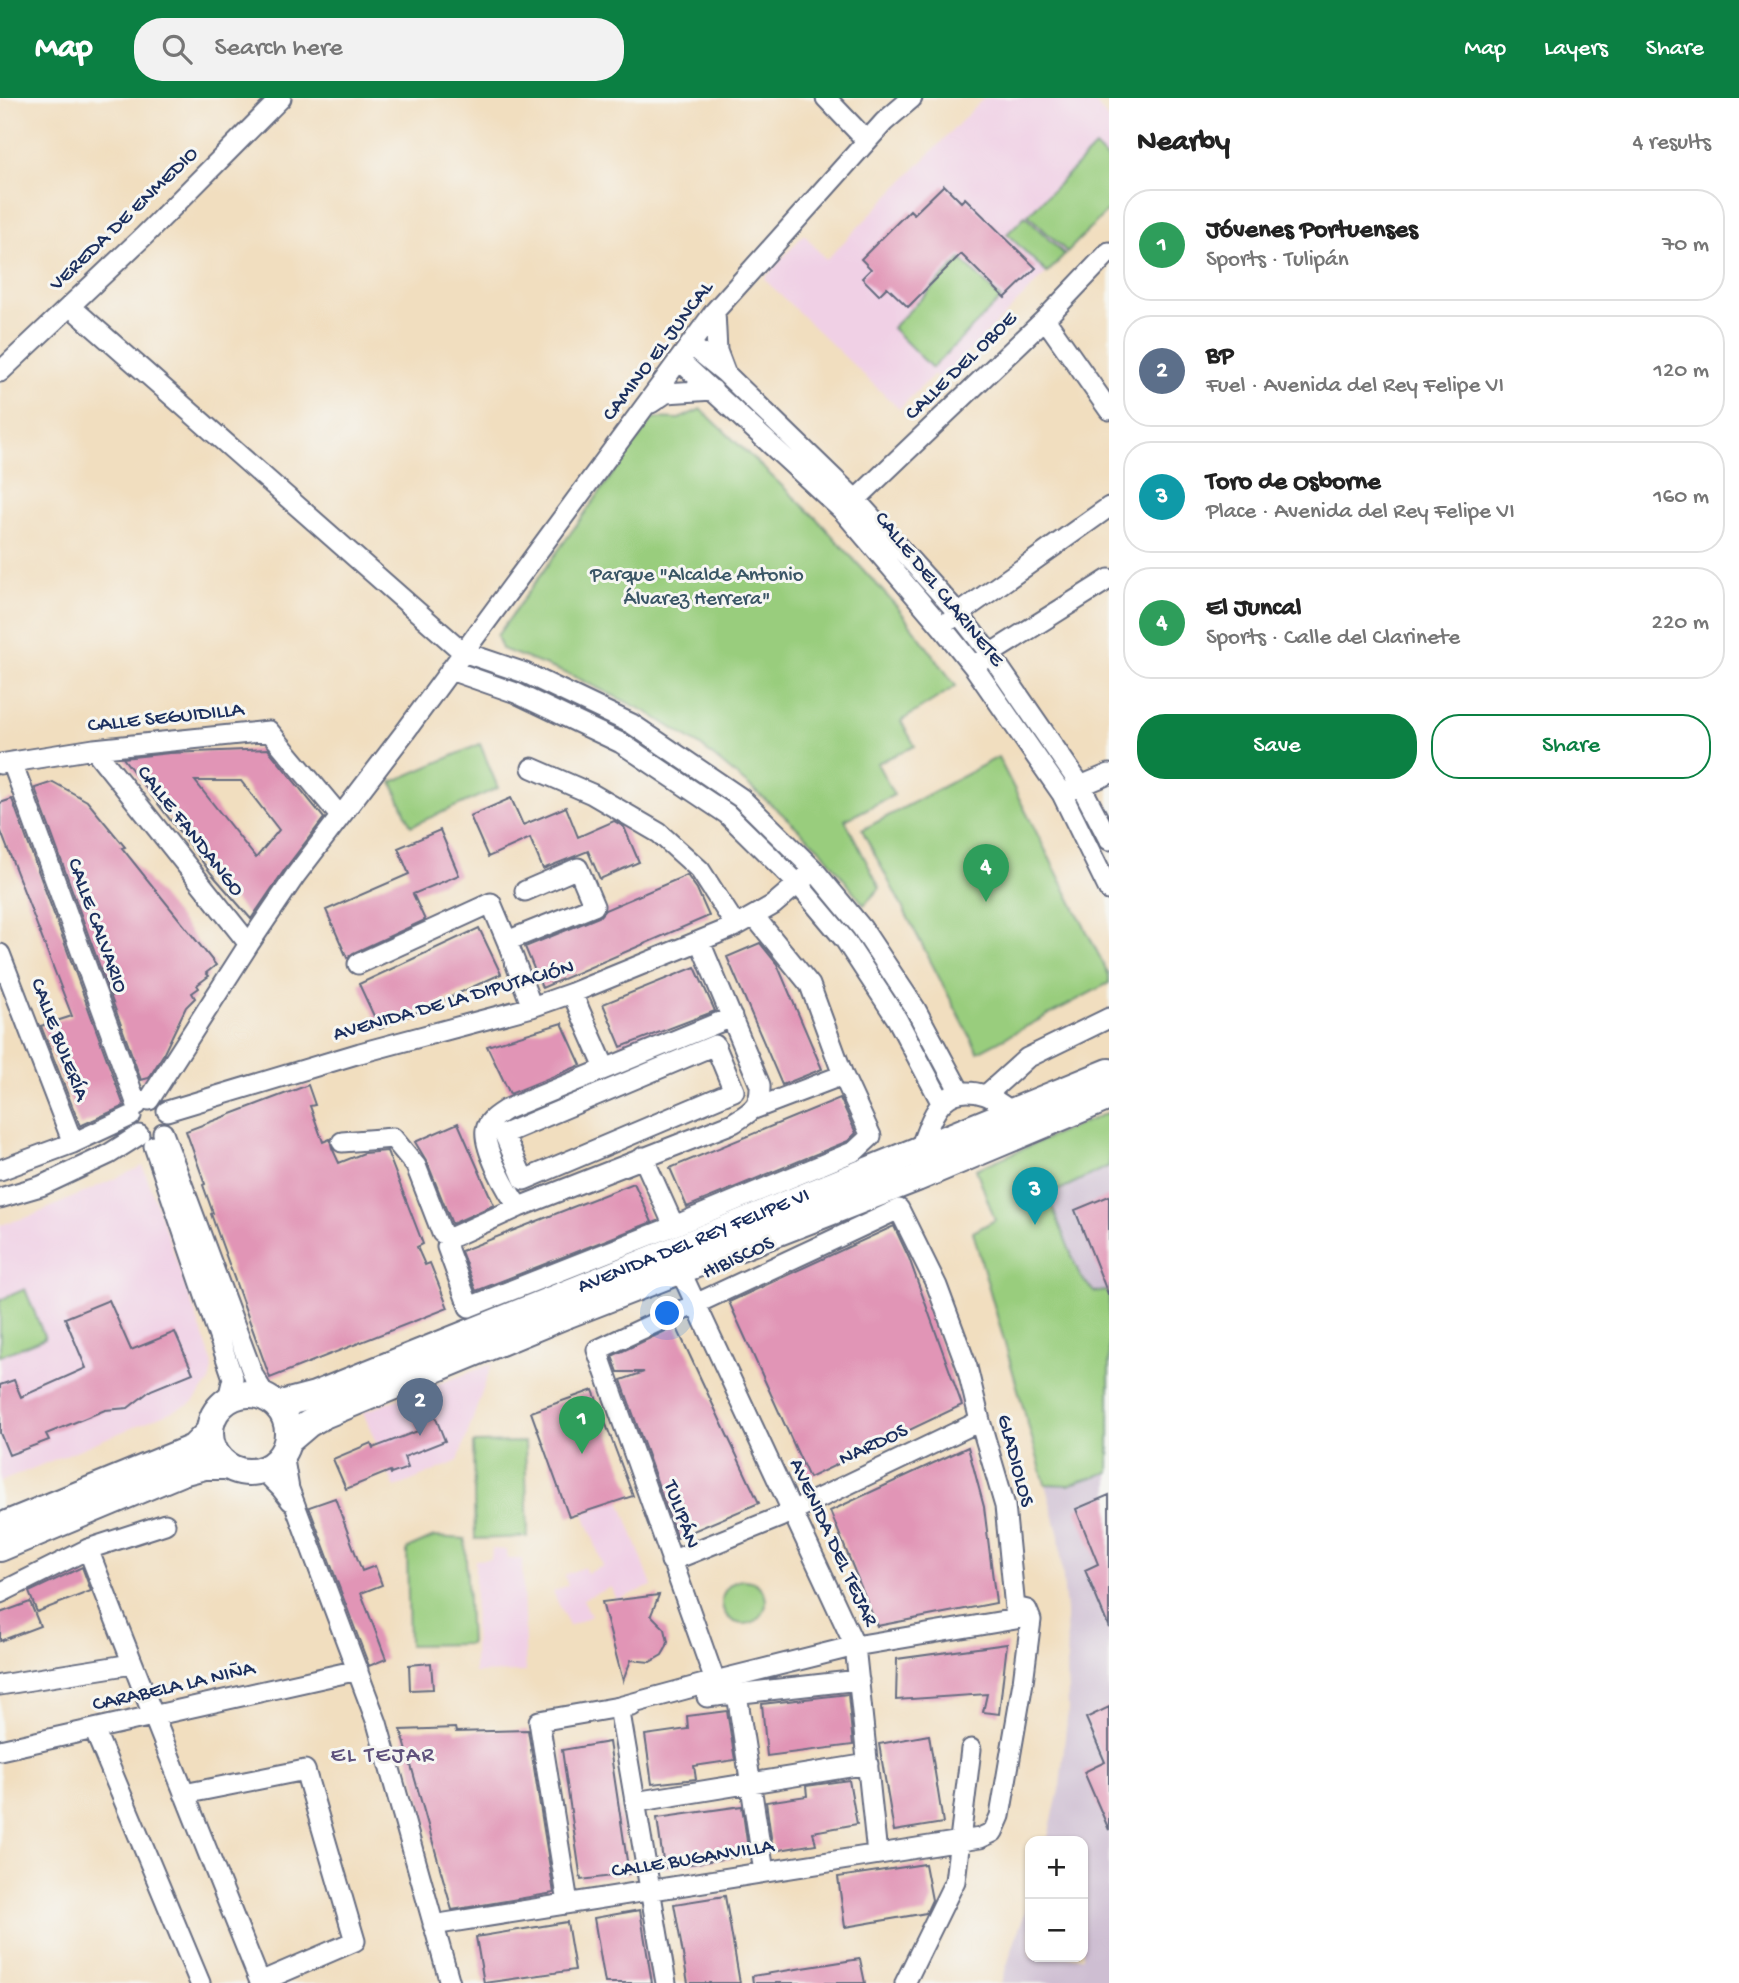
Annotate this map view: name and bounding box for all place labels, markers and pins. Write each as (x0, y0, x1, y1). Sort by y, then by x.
pin: 4 (963, 844, 1009, 902)
pin: 3 (1012, 1167, 1058, 1225)
pin: 2 (397, 1378, 443, 1436)
pin: 1 (559, 1396, 605, 1454)

